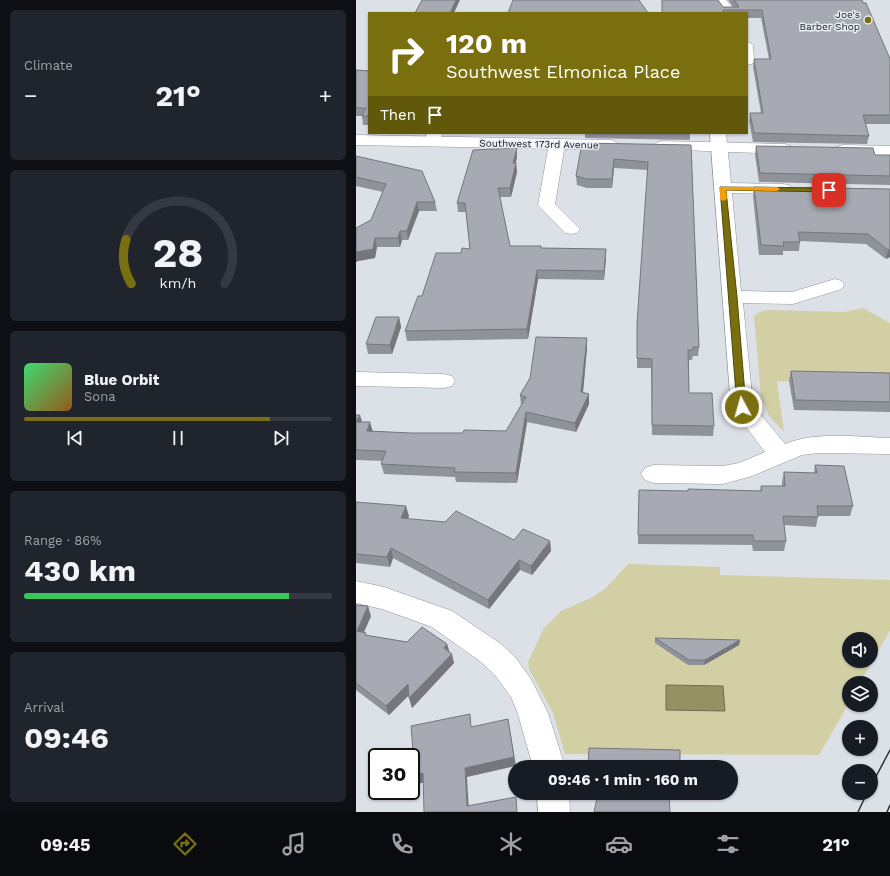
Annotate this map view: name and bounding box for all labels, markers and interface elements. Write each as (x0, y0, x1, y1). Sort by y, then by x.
place label: Joe's Barber Shop (800, 9, 860, 32)
marker: Joe's Barber Shop (863, 15, 873, 25)
text: 120 m (446, 27, 527, 60)
icon: right (380, 28, 432, 80)
text: Climate (24, 58, 73, 73)
text: Southwest Elmonica Place (446, 61, 680, 82)
text: 21° (155, 78, 201, 113)
text: − (24, 83, 37, 108)
text: + (319, 83, 332, 108)
icon: arrive (424, 104, 446, 126)
text: Then (380, 106, 416, 124)
street label: Southwest 173rd Avenue (479, 137, 599, 151)
pin (812, 173, 846, 207)
icon: arrive (818, 179, 840, 201)
text: 28 (153, 227, 203, 276)
text: km/h (160, 274, 196, 290)
text: Blue Orbit (84, 371, 159, 389)
position arrow (721, 386, 763, 428)
text: Sona (84, 389, 116, 404)
icon: previous (64, 427, 86, 449)
icon: pause (167, 427, 189, 449)
icon: next (270, 427, 292, 449)
text: Range · 86% (24, 533, 101, 548)
text: 430 km (24, 553, 136, 588)
map controls (842, 632, 878, 800)
button: sound (842, 632, 878, 668)
button: layers (842, 676, 878, 712)
text: Arrival (24, 700, 65, 715)
text: 09:46 (24, 720, 109, 755)
button: + (842, 720, 878, 756)
speed limit sign: 30 (368, 748, 420, 800)
button: − (842, 764, 878, 800)
text: 09:46 · 1 min · 160 m (548, 771, 698, 789)
icon: directions (171, 830, 199, 858)
icon: music (280, 830, 308, 858)
icon: phone (388, 830, 416, 858)
icon: climate (497, 830, 525, 858)
icon: car (605, 830, 633, 858)
icon: filters (714, 830, 742, 858)
text: 09:45 (40, 834, 91, 855)
text: 21° (822, 834, 850, 855)

